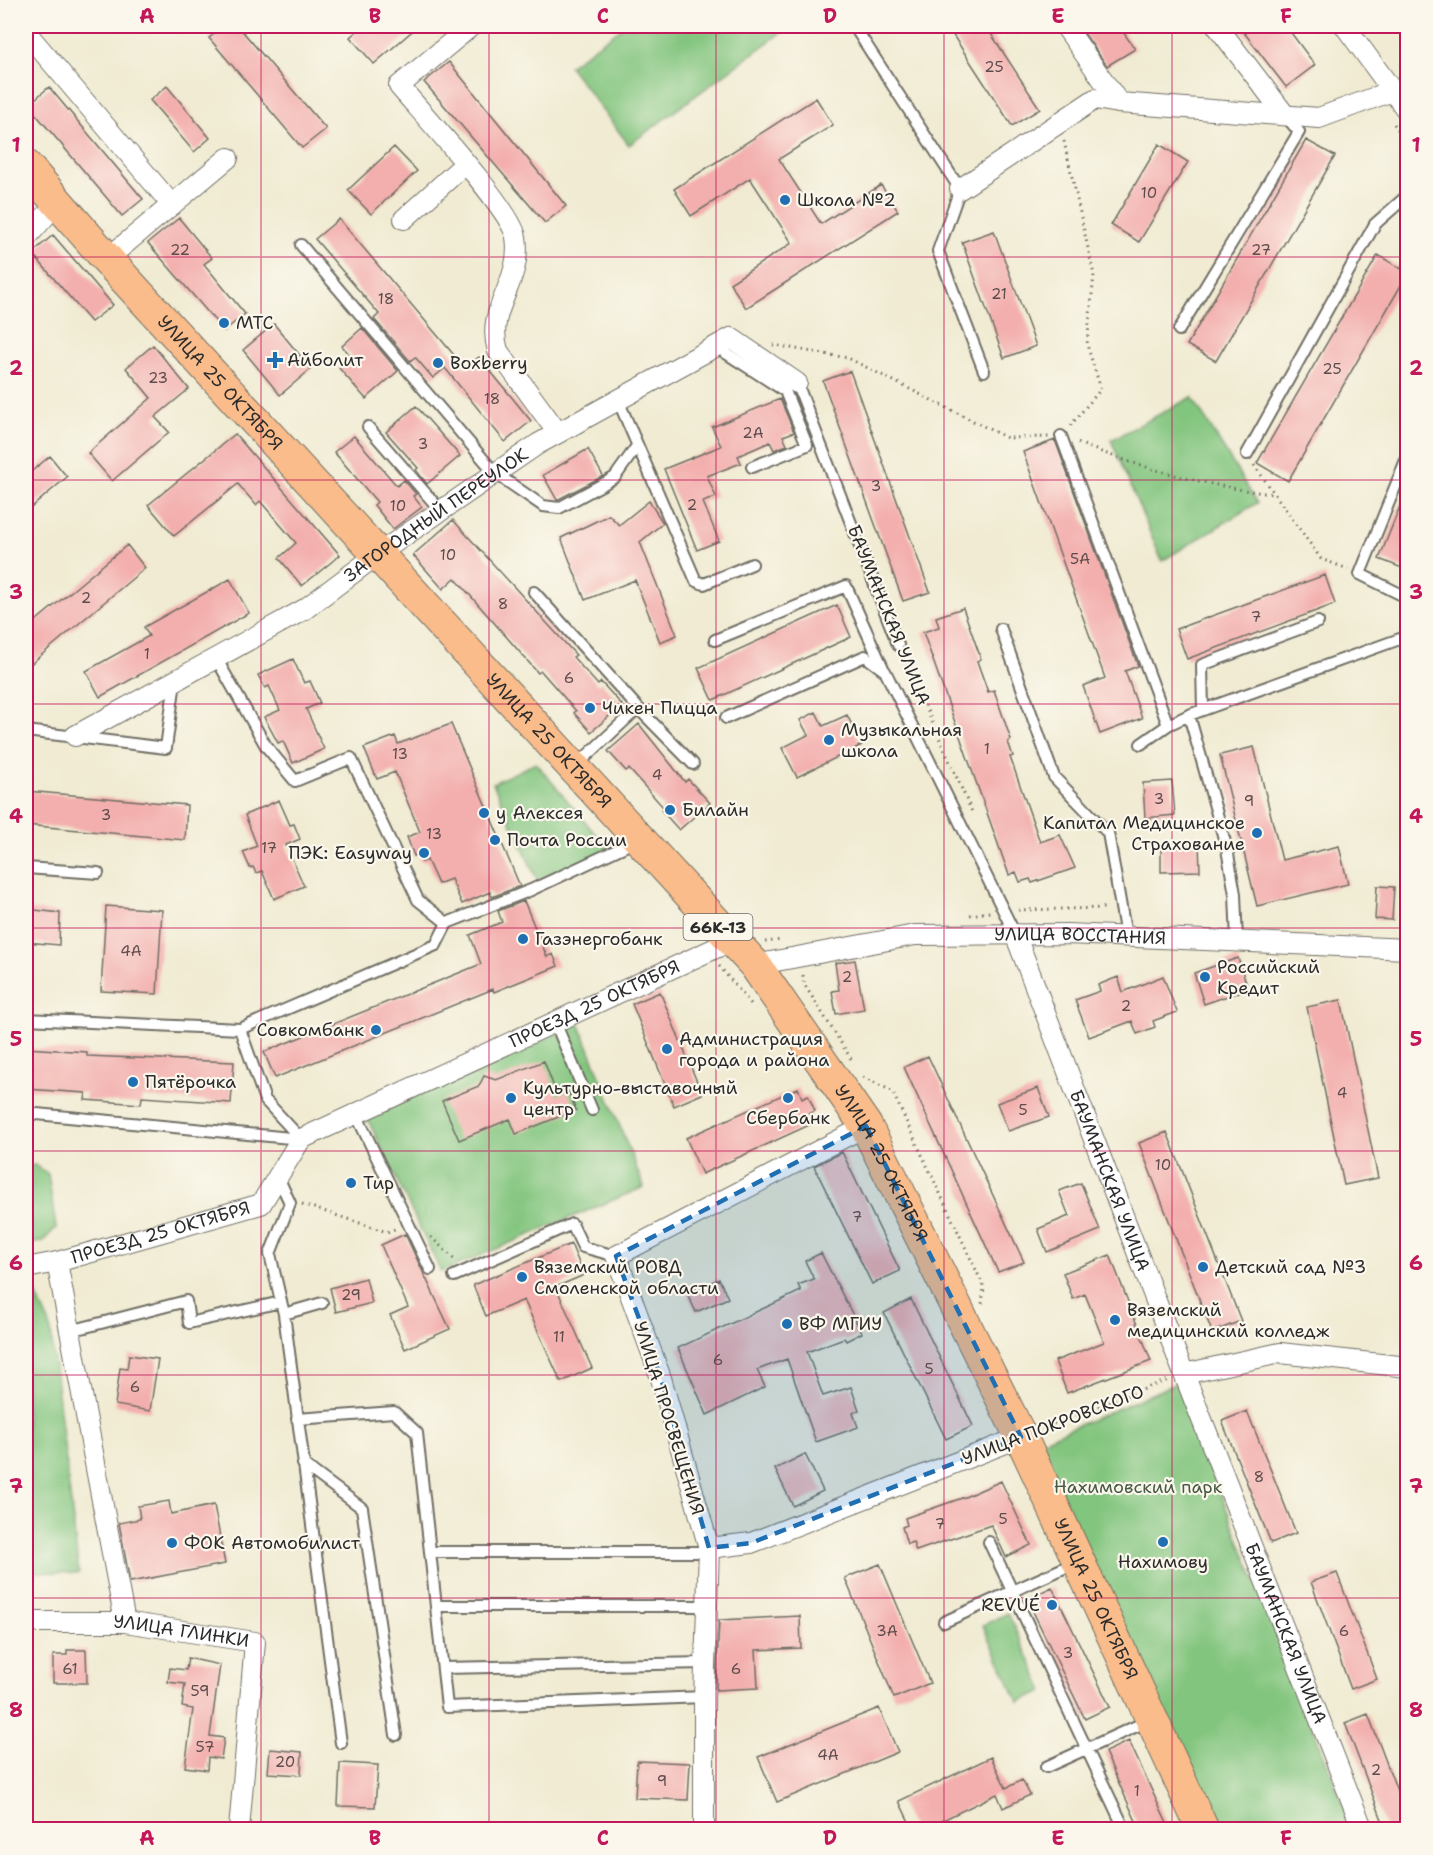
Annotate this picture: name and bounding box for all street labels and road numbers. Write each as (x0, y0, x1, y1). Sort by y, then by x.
street label: УЛИЦА 25 ОКТЯБРЯ (152, 310, 288, 455)
street label: ЗАГОРОДНЫЙ ПЕРЕУЛОК (339, 442, 533, 588)
street label: БАУМАНСКАЯ УЛИЦА (842, 521, 936, 709)
street label: УЛИЦА 25 ОКТЯБРЯ (481, 668, 617, 813)
road number: 66К-13 (684, 914, 752, 940)
street label: УЛИЦА ВОССТАНИЯ (994, 922, 1167, 950)
street label: ПРОЕЗД 25 ОКТЯБРЯ (506, 954, 684, 1053)
street label: УЛИЦА 25 ОКТЯБРЯ (829, 1080, 934, 1245)
street label: БАУМАНСКАЯ УЛИЦА (1064, 1086, 1155, 1275)
street label: ПРОЕЗД 25 ОКТЯБРЯ (68, 1196, 253, 1269)
street label: УЛИЦА ПРОСВЕЩЕНИЯ (628, 1318, 710, 1518)
street label: УЛИЦА ПОКРОВСКОГО (959, 1379, 1147, 1471)
street label: УЛИЦА 25 ОКТЯБРЯ (1048, 1514, 1144, 1683)
street label: БАУМАНСКАЯ УЛИЦА (1239, 1539, 1332, 1727)
street label: УЛИЦА ГЛИНКИ (113, 1610, 251, 1653)

